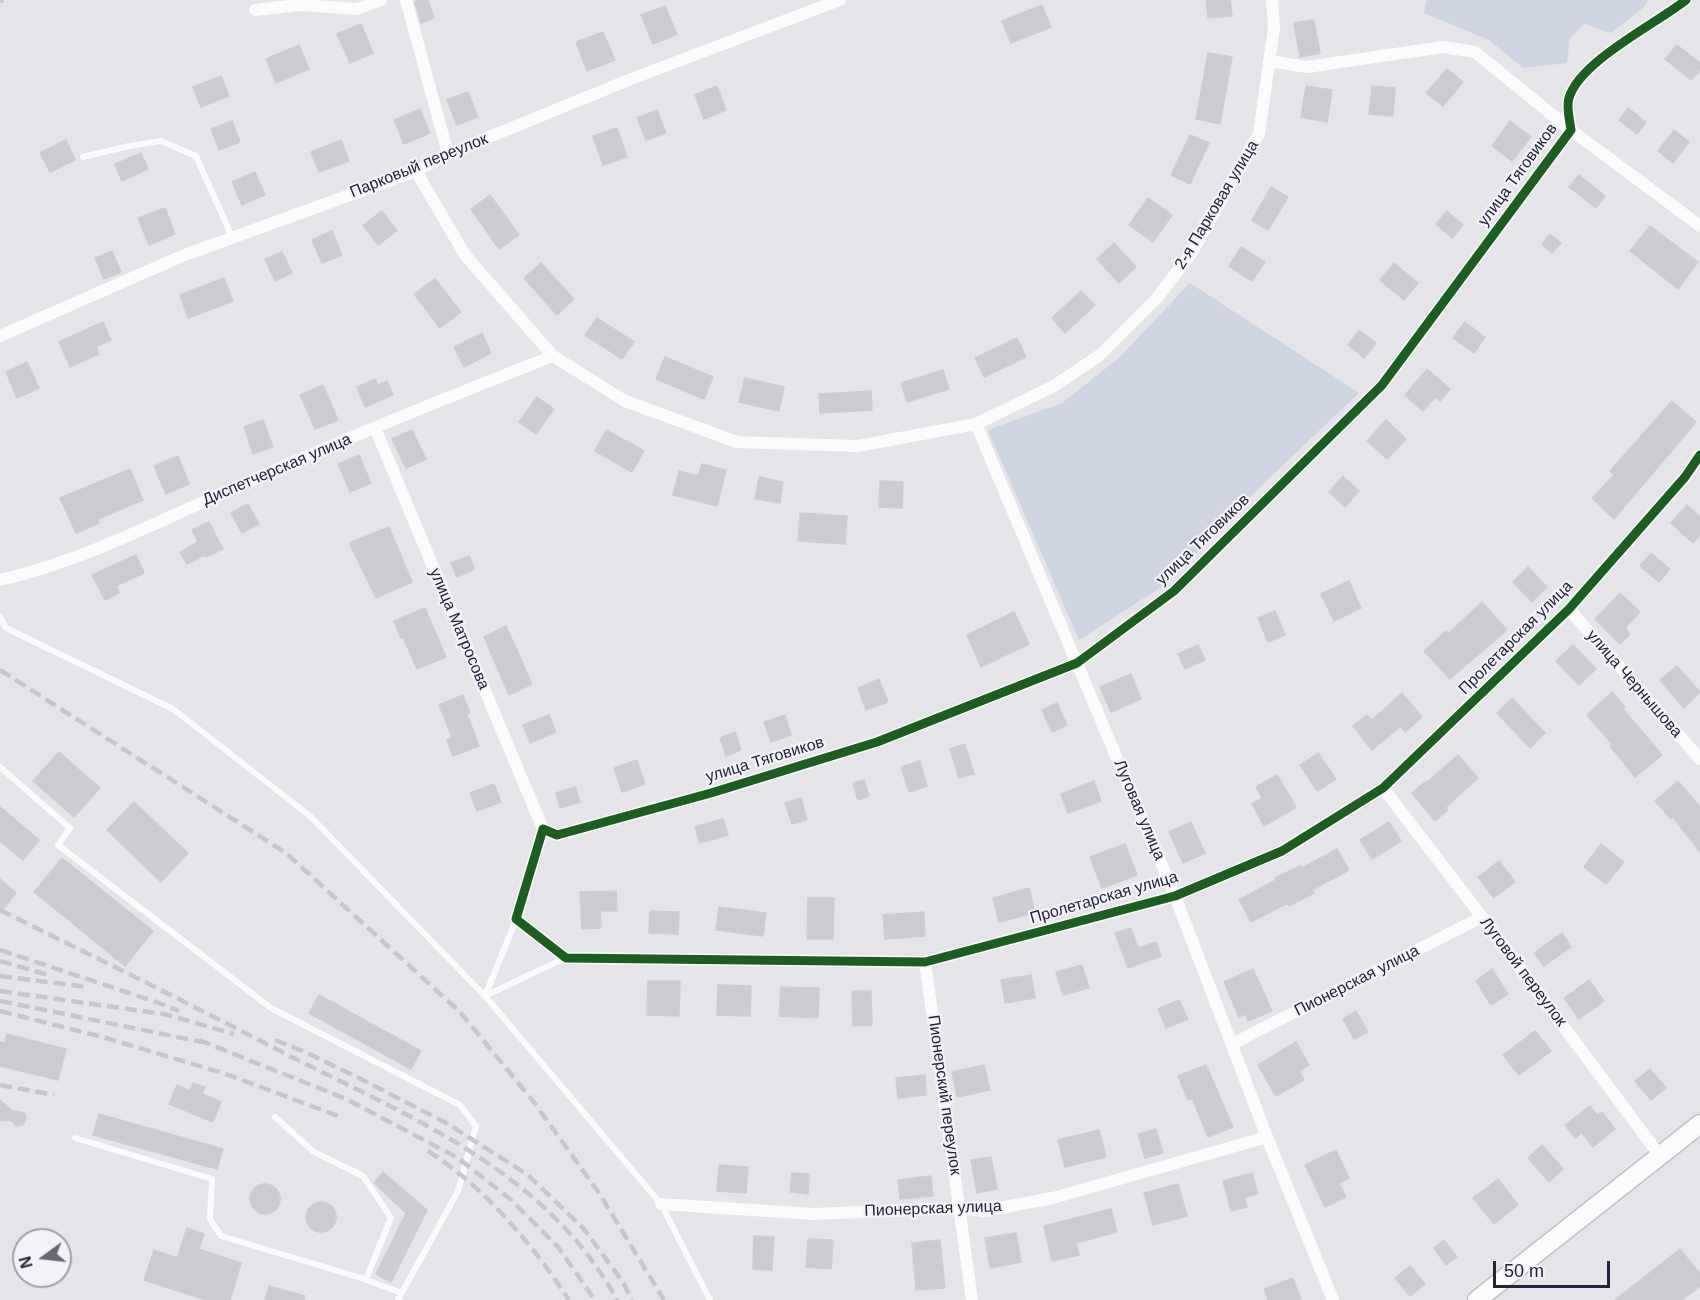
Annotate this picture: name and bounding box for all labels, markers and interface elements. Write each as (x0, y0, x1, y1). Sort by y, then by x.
street label: улица Тяговиков (1474, 120, 1562, 230)
street label: Парковый переулок (347, 130, 491, 202)
street label: 2-я Парковая улица (1171, 137, 1263, 273)
street label: Диспетчерская улица (200, 430, 354, 510)
street label: улица Тяговиков (1152, 491, 1254, 589)
street label: улица Матросова (425, 565, 493, 693)
street label: Пролетарская улица (1455, 577, 1577, 699)
street label: улица Чернышова (1582, 626, 1686, 742)
street label: улица Тяговиков (704, 733, 826, 787)
street label: Луговая улица (1109, 757, 1169, 863)
street label: Пролетарская улица (1028, 868, 1180, 928)
street label: Луговой переулок (1476, 914, 1570, 1030)
street label: Пионерская улица (1291, 941, 1423, 1021)
street label: Пионерский переулок (923, 1014, 965, 1176)
street label: Пионерская улица (864, 1197, 1002, 1221)
north arrow (12, 1228, 72, 1288)
scale bar (1496, 1249, 1613, 1287)
text: N (16, 1254, 36, 1270)
text: 50 m (1504, 1261, 1544, 1281)

